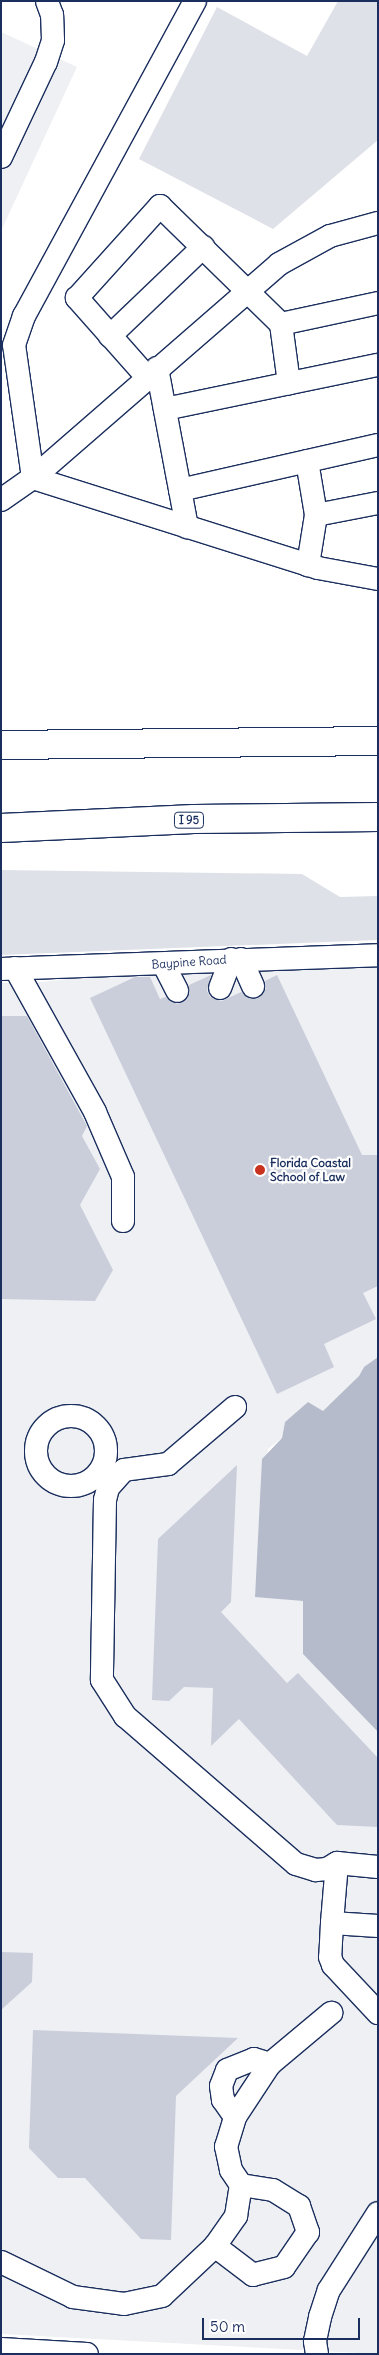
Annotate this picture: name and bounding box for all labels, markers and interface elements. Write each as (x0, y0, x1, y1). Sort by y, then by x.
road number: I 95 (173, 812, 205, 828)
street label: Baypine Road (151, 952, 227, 972)
place label: Florida Coastal School of Law (270, 1156, 351, 1184)
marker: Florida Coastal School of Law (254, 1164, 266, 1176)
scale bar (204, 2308, 362, 2340)
text: 50 m (210, 2317, 245, 2336)

